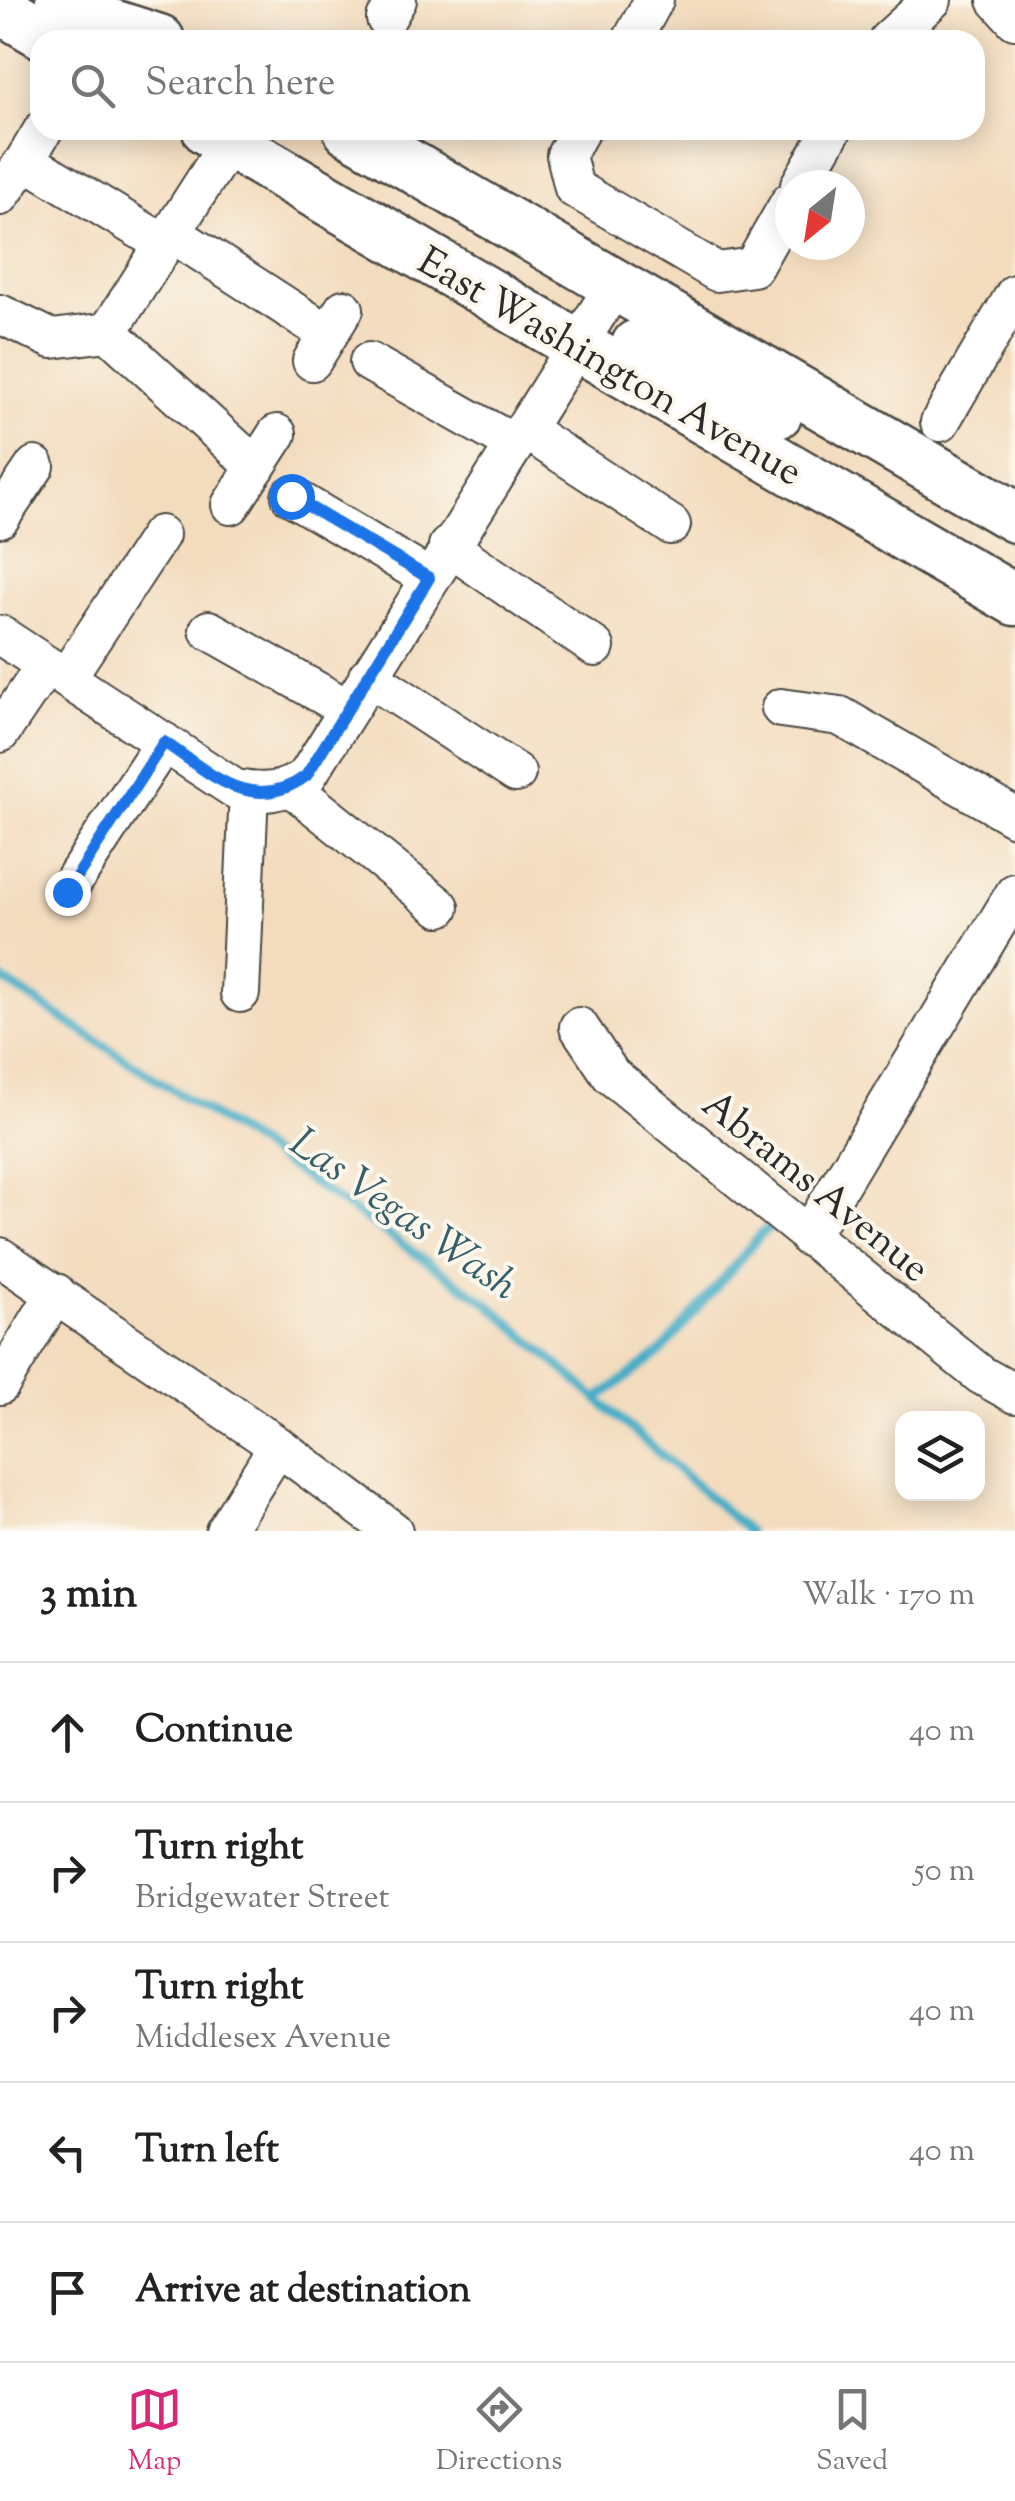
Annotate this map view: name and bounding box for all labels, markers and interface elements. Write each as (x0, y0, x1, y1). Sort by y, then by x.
search box (30, 30, 985, 140)
icon: search (65, 58, 120, 113)
text: Search here (145, 58, 336, 112)
north arrow (775, 170, 865, 260)
street label: East Washington Avenue (406, 235, 812, 503)
route start (269, 474, 315, 520)
route end (45, 870, 91, 916)
street label: Abrams Avenue (688, 1079, 940, 1298)
water label: Las Vegas Wash (276, 1115, 528, 1317)
map controls (895, 1411, 985, 1501)
button: layers (895, 1411, 985, 1501)
text: 3 min (40, 1566, 137, 1626)
text: Walk · 170 m (802, 1573, 975, 1619)
icon: ahead (40, 1705, 95, 1760)
text: Continue (135, 1705, 293, 1759)
text: 40 m (909, 1709, 975, 1755)
text: Turn right (135, 1822, 303, 1876)
icon: right (40, 1845, 95, 1900)
text: 50 m (914, 1849, 975, 1895)
text: Bridgewater Street (135, 1876, 389, 1922)
text: Turn right (135, 1962, 303, 2016)
icon: right (40, 1985, 95, 2040)
text: 40 m (909, 1989, 975, 2035)
text: Middlesex Avenue (135, 2016, 391, 2062)
icon: left (40, 2125, 95, 2180)
text: Turn left (135, 2125, 279, 2179)
text: 40 m (909, 2129, 975, 2175)
icon: arrive (40, 2265, 95, 2320)
text: Arrive at destination (135, 2265, 471, 2319)
tab: Map (127, 2382, 182, 2482)
tab: Directions (436, 2382, 562, 2482)
tab: Saved (816, 2382, 888, 2482)

